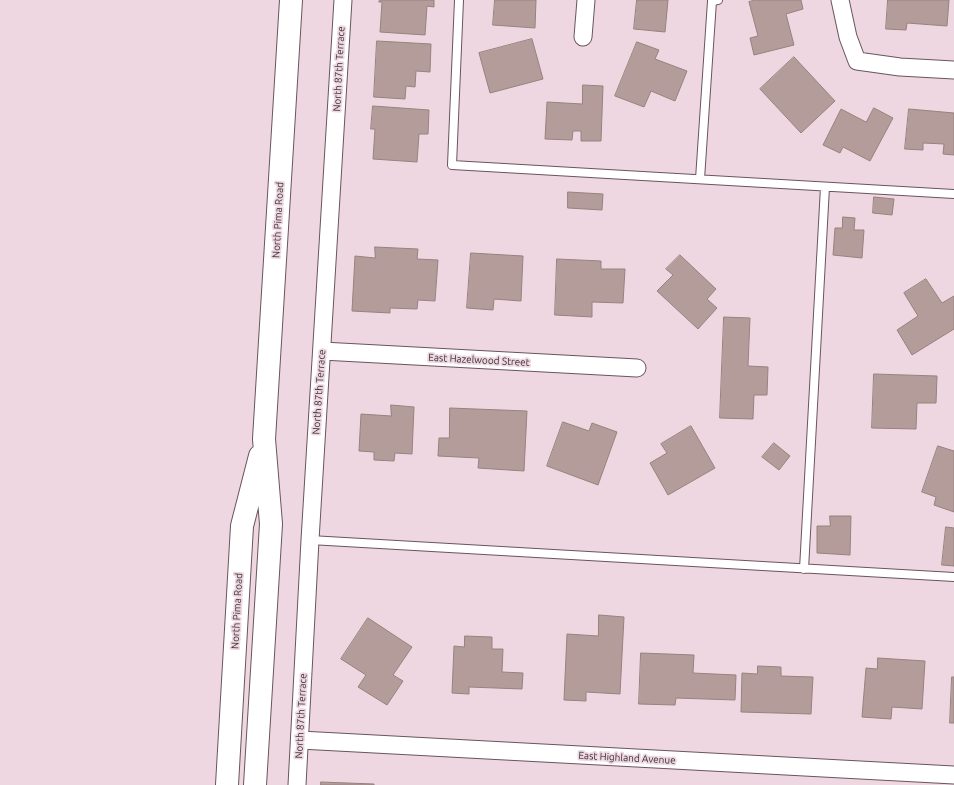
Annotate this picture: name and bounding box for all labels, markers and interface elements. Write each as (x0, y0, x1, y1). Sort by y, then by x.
street label: North 87th Terrace (331, 26, 347, 112)
street label: North Pima Road (270, 182, 286, 258)
street label: North 87th Terrace (310, 349, 328, 435)
street label: East Hazelwood Street (428, 351, 530, 369)
street label: North Pima Road (229, 573, 245, 649)
street label: North 87th Terrace (293, 673, 309, 759)
street label: East Highland Avenue (578, 749, 676, 767)

